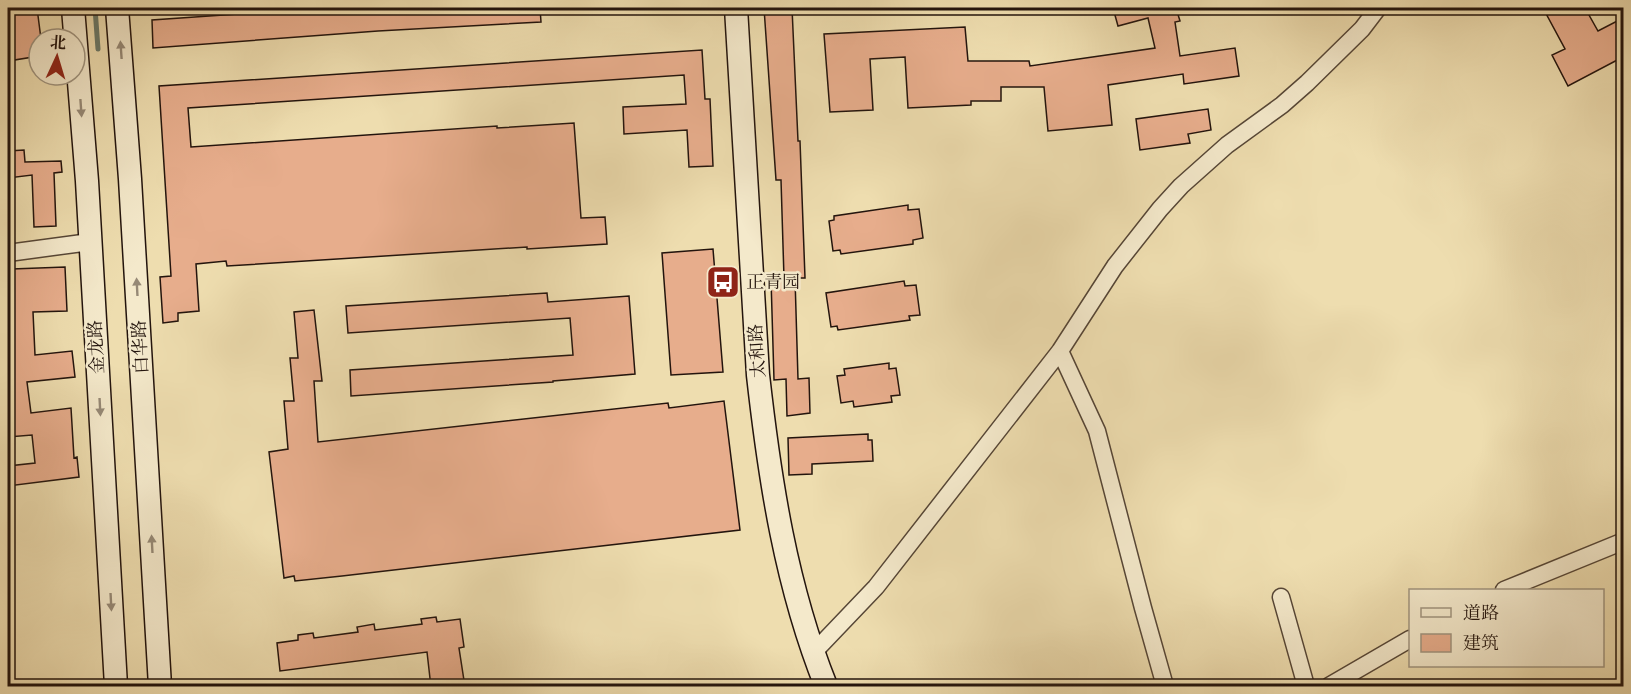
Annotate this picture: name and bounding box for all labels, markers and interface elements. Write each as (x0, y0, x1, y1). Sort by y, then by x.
north arrow (27, 27, 87, 87)
text: 北 (49, 32, 67, 55)
one-way arrow (116, 41, 125, 60)
one-way arrow (76, 98, 86, 117)
bus stop icon: 正青园 (705, 264, 741, 300)
place label: 正青园 (746, 270, 800, 295)
one-way arrow (132, 277, 141, 296)
street label: 金龙路 (83, 319, 110, 375)
street label: 白华路 (127, 319, 154, 375)
street label: 太和路 (743, 323, 772, 379)
one-way arrow (95, 398, 105, 417)
one-way arrow (147, 535, 156, 554)
legend (1409, 589, 1604, 667)
one-way arrow (107, 592, 116, 611)
text: 道路 (1463, 601, 1499, 626)
text: 建筑 (1463, 631, 1499, 656)

